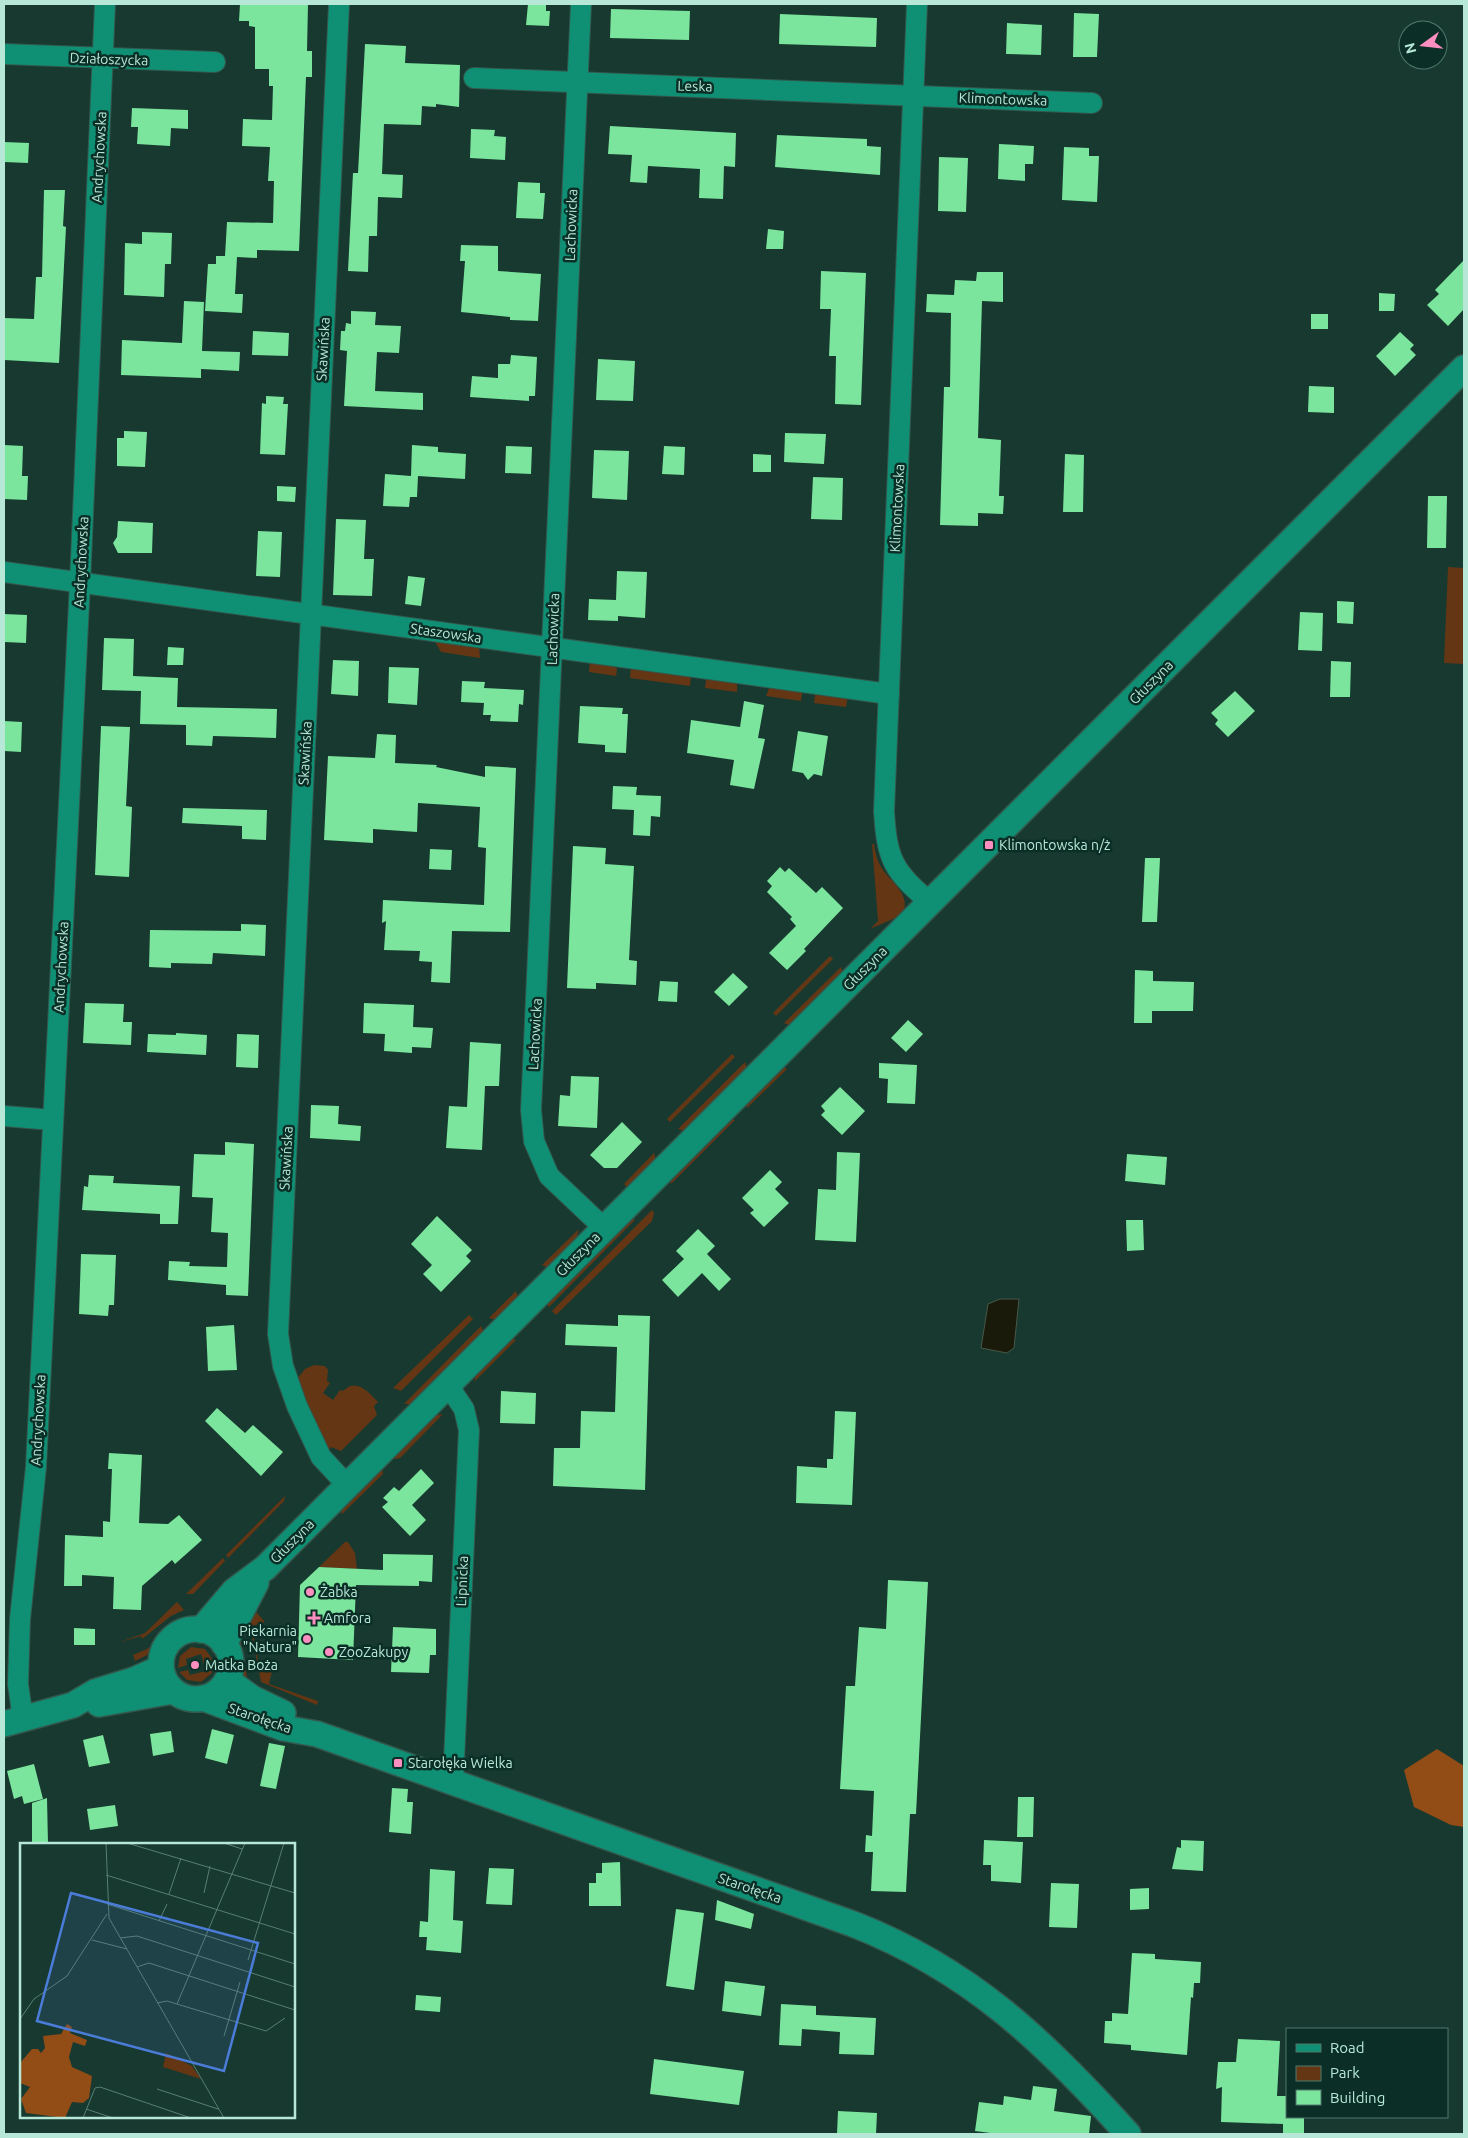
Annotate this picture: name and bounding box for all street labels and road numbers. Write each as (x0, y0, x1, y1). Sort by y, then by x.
street label: Działoszycka (69, 50, 149, 68)
street label: Leska (677, 77, 713, 95)
street label: Klimontowska (958, 89, 1048, 109)
street label: Andrychowska (89, 111, 109, 203)
street label: Lachowicka (562, 189, 580, 261)
street label: Skawińska (313, 317, 333, 381)
street label: Klimontowska (887, 463, 907, 553)
street label: Andrychowska (71, 516, 91, 608)
street label: Lachowicka (544, 593, 562, 665)
street label: Staszowska (409, 620, 483, 646)
street label: Głuszyna (1126, 657, 1176, 707)
street label: Skawińska (295, 721, 315, 785)
street label: Andrychowska (51, 921, 71, 1013)
street label: Głuszyna (840, 943, 890, 993)
street label: Lachowicka (525, 998, 545, 1070)
street label: Skawińska (276, 1126, 296, 1190)
street label: Głuszyna (553, 1229, 603, 1279)
street label: Andrychowska (28, 1374, 48, 1466)
street label: Głuszyna (267, 1516, 317, 1566)
street label: Lipnicka (453, 1555, 471, 1607)
street label: Starołęcka (226, 1700, 294, 1736)
street label: Starołęcka (716, 1870, 784, 1906)

